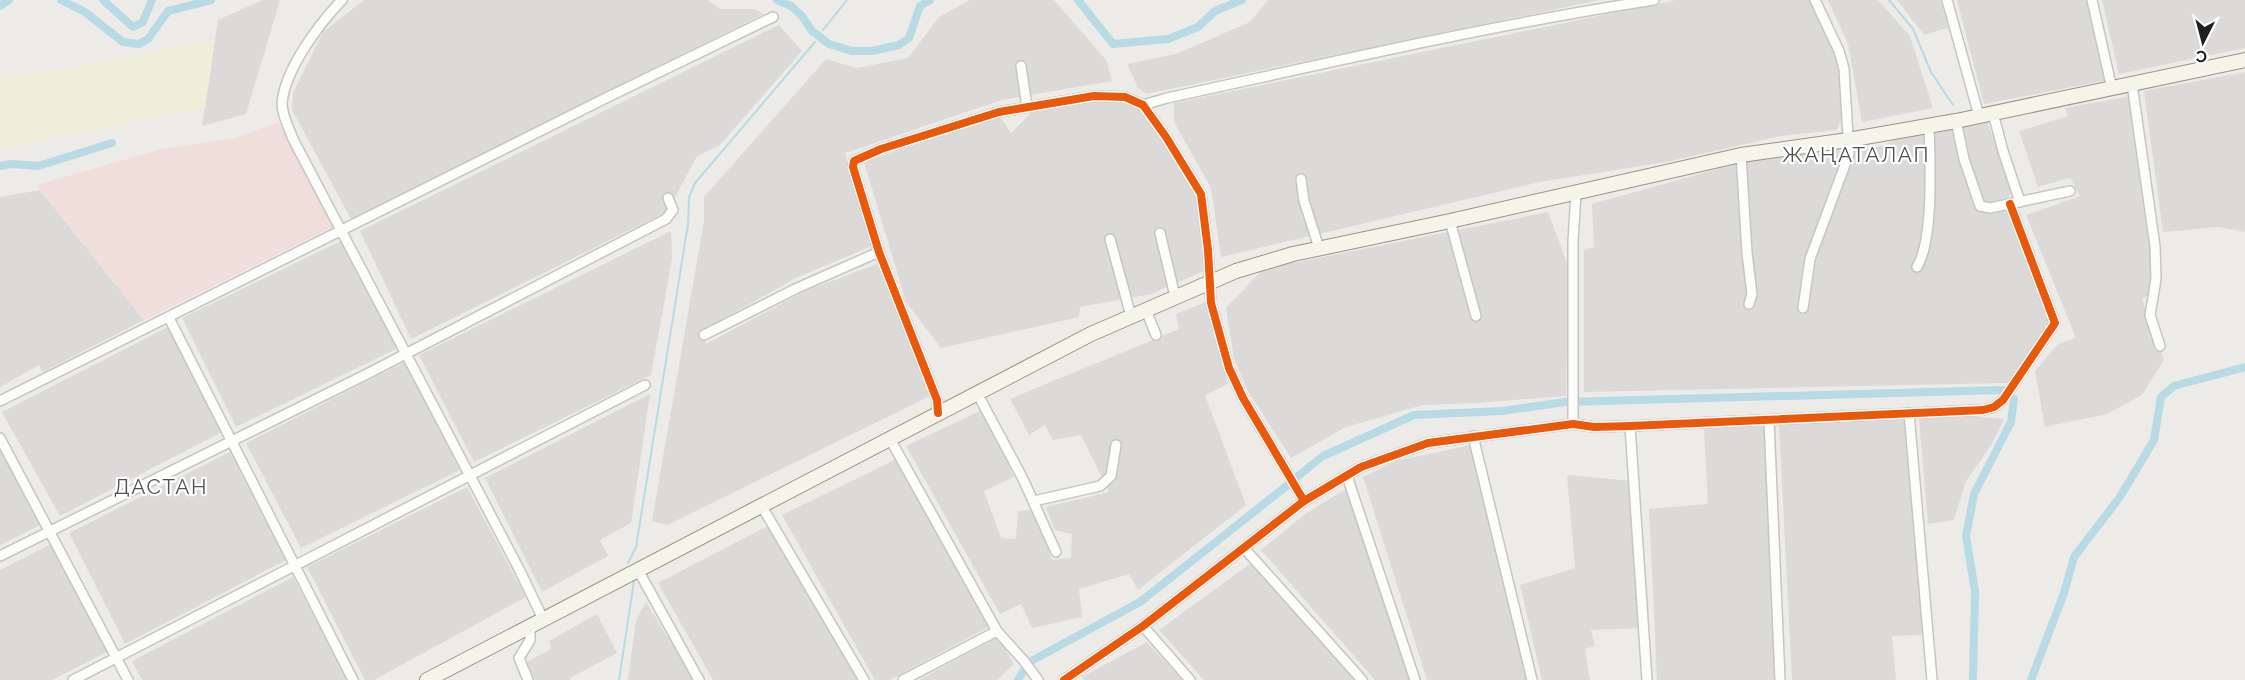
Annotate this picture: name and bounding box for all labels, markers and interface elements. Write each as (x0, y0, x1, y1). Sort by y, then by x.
north arrow (2173, 12, 2233, 72)
text: С (2195, 46, 2208, 66)
district label: ЖАҢАТАЛАП (1782, 142, 1930, 167)
district label: ДАСТАН (114, 474, 208, 499)

